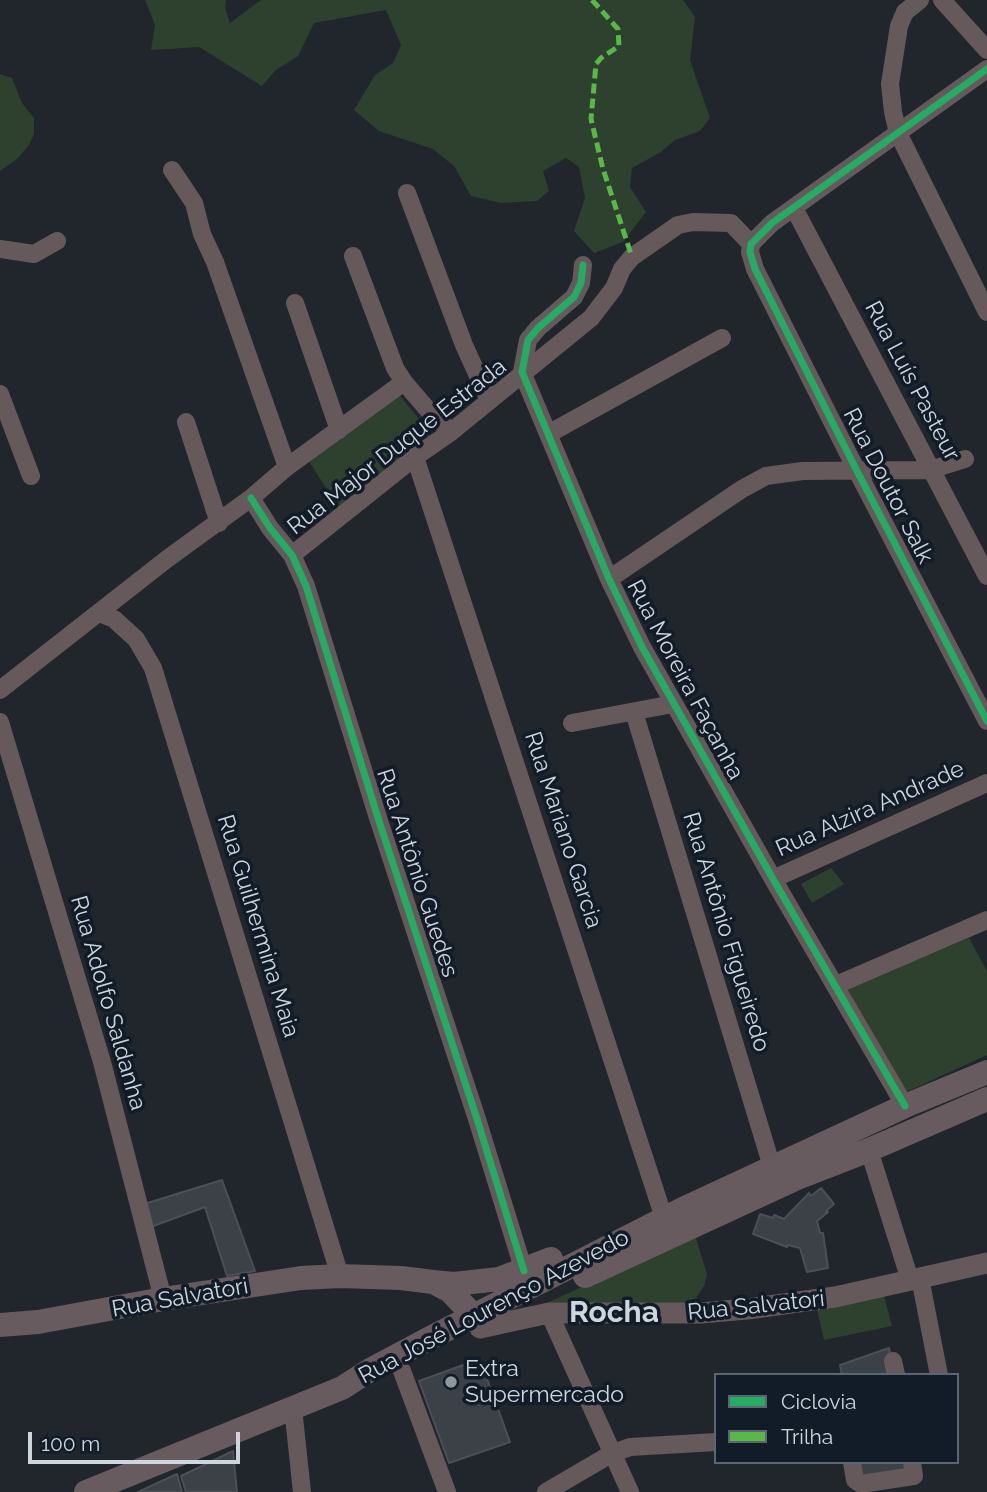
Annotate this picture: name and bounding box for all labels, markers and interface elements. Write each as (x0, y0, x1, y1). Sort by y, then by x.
street label: Rua Luís Pasteur (858, 297, 966, 465)
street label: Rua Major Duque Estrada (282, 353, 512, 541)
street label: Rua Doutor Salk (837, 404, 939, 568)
street label: Rua Moreira Façanha (621, 575, 749, 785)
street label: Rua Mariano Garcia (518, 728, 608, 932)
street label: Rua Alzira Andrade (772, 755, 968, 863)
street label: Rua Antônio Guedes (370, 765, 464, 981)
street label: Rua Antônio Figueiredo (676, 809, 776, 1055)
street label: Rua Guilhermina Maia (211, 811, 305, 1041)
street label: Rua Adolfo Saldanha (64, 892, 152, 1114)
street label: Rua José Lourenço Azevedo (354, 1224, 634, 1390)
street label: Rua Salvatori (110, 1272, 250, 1324)
street label: Rua Salvatori (686, 1285, 826, 1327)
district label: Rocha (569, 1295, 659, 1331)
place label: Extra Supermercado (465, 1355, 624, 1409)
legend (714, 1373, 959, 1464)
marker: Extra Supermercado (443, 1374, 459, 1390)
text: Ciclovia (781, 1389, 857, 1414)
scale bar (32, 1418, 243, 1462)
text: Trilha (781, 1424, 833, 1449)
text: 100 m (41, 1431, 100, 1456)

